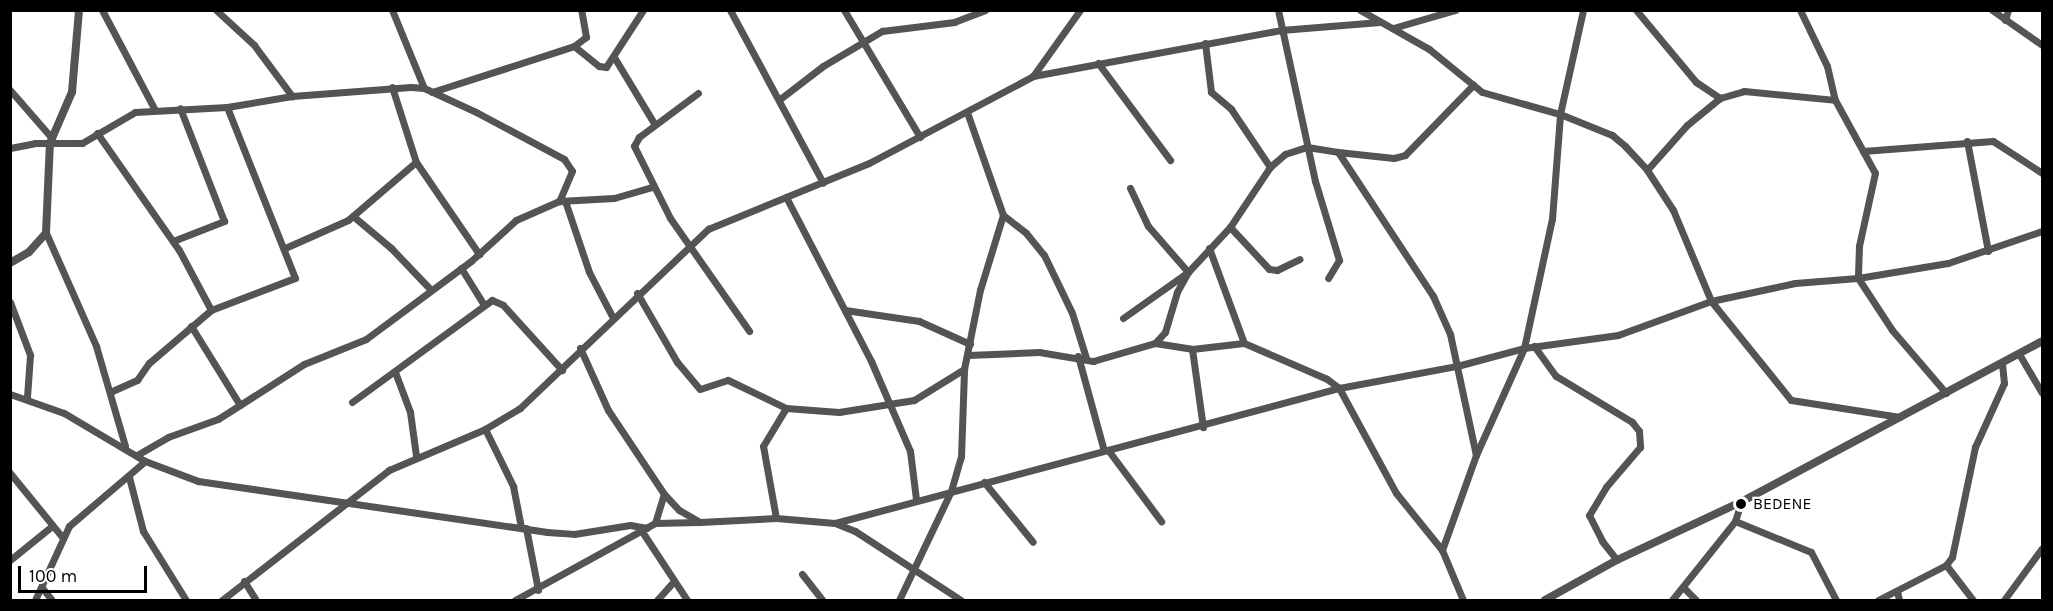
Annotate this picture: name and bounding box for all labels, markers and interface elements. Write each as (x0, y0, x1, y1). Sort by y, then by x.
place label: BEDENE (1753, 494, 1811, 514)
marker: BEDENE (1734, 497, 1748, 511)
scale bar (21, 554, 150, 592)
text: 100 m (29, 565, 77, 587)

